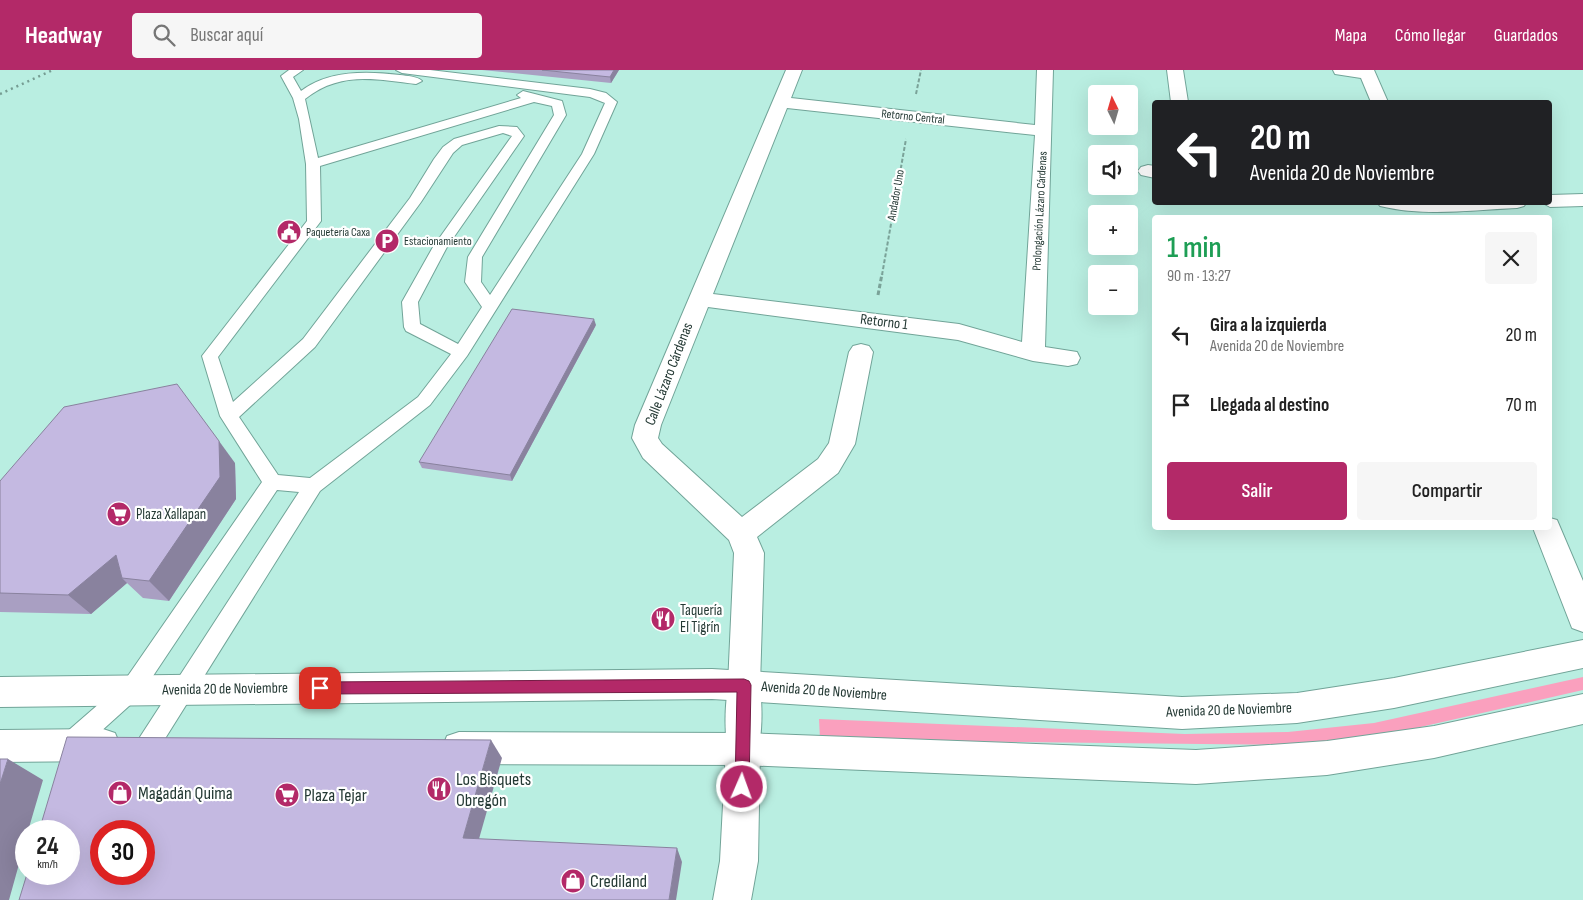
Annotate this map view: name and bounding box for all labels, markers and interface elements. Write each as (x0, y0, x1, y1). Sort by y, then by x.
search box (132, 13, 482, 58)
text: Headway (25, 21, 102, 50)
icon: search (150, 21, 178, 49)
text: Buscar aquí (190, 24, 263, 47)
text: Mapa (1335, 25, 1367, 46)
text: Cómo llegar (1395, 25, 1466, 46)
text: Guardados (1494, 25, 1558, 46)
north arrow (1088, 85, 1138, 135)
map controls (1088, 85, 1138, 315)
street label: Retorno Central (881, 106, 945, 128)
text: 20 m (1250, 117, 1311, 160)
icon: left (1167, 120, 1232, 185)
button: sound (1088, 145, 1138, 195)
street label: Prolongación Lázaro Cárdenas (1029, 151, 1051, 271)
text: Avenida 20 de Noviembre (1250, 160, 1435, 187)
street label: Andador Uno (884, 168, 908, 223)
button: + (1088, 205, 1138, 255)
public building icon: Paquetería Caxa (276, 219, 302, 245)
place label: Paquetería Caxa (306, 225, 371, 240)
parking icon: Estacionamiento (374, 228, 400, 254)
text: 1 min (1167, 230, 1222, 266)
button: close (1485, 232, 1537, 284)
place label: Estacionamiento (404, 234, 472, 249)
button: − (1088, 265, 1138, 315)
text: 90 m · 13:27 (1167, 267, 1231, 286)
street label: Retorno 1 (859, 310, 910, 334)
text: Gira a la izquierda (1210, 314, 1327, 337)
street label: Calle Lázaro Cárdenas (641, 320, 697, 428)
icon: left (1167, 321, 1195, 349)
text: 20 m (1505, 324, 1537, 347)
text: Avenida 20 de Noviembre (1210, 337, 1344, 356)
icon: arrive (1167, 391, 1195, 419)
text: Llegada al destino (1210, 394, 1329, 417)
text: 70 m (1506, 394, 1537, 417)
button: Salir (1167, 462, 1347, 520)
button: Compartir (1357, 462, 1537, 520)
supermarket icon: Plaza Xallapan (106, 501, 132, 527)
place label: Plaza Xallapan (136, 505, 206, 524)
place label: Taquería El Tigrín (680, 601, 723, 637)
restaurant icon: Taquería El Tigrín (650, 606, 676, 632)
pin (299, 667, 341, 709)
icon: arrive (306, 674, 334, 702)
street label: Avenida 20 de Noviembre (760, 677, 887, 705)
street label: Avenida 20 de Noviembre (161, 678, 288, 700)
street label: Avenida 20 de Noviembre (1165, 698, 1292, 722)
position arrow (715, 760, 767, 812)
place label: Los Bisquets Obregón (456, 769, 531, 811)
restaurant icon: Los Bisquets Obregón (426, 776, 452, 802)
shop icon: Magadán Quima (107, 780, 133, 806)
supermarket icon: Plaza Tejar (274, 782, 300, 808)
place label: Magadán Quima (138, 783, 233, 804)
place label: Plaza Tejar (304, 785, 367, 806)
speed limit sign: 30 (90, 820, 155, 885)
text: 24 (36, 831, 59, 862)
text: km/h (37, 857, 58, 872)
shop icon: Crediland (560, 868, 586, 894)
place label: Crediland (590, 871, 647, 892)

